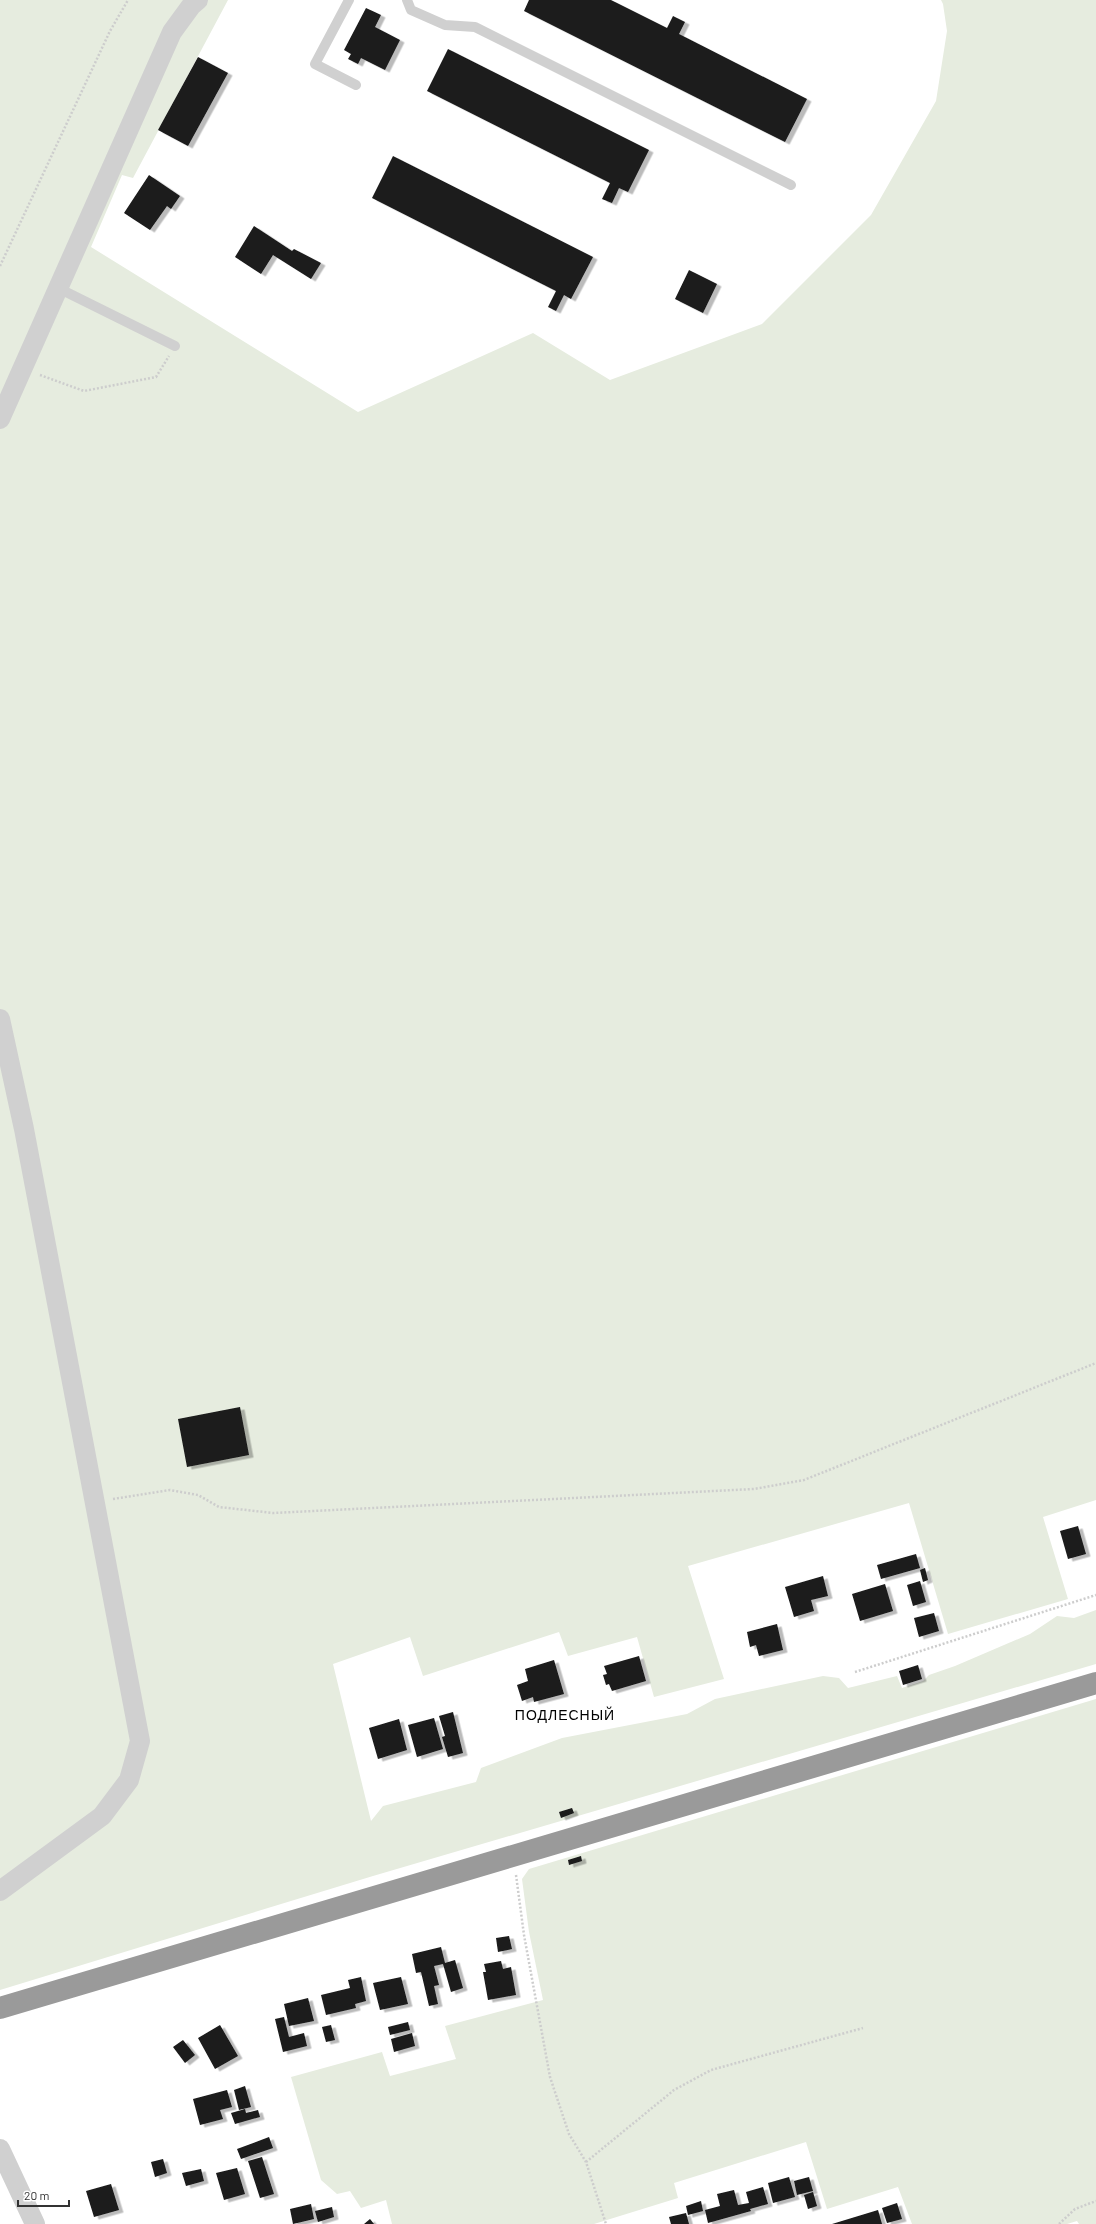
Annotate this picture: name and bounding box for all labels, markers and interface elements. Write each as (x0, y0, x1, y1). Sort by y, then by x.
district label: ПОДЛЕСНЫЙ (515, 1706, 615, 1723)
scale bar (18, 2182, 69, 2208)
text: 20 m (24, 2188, 50, 2202)

